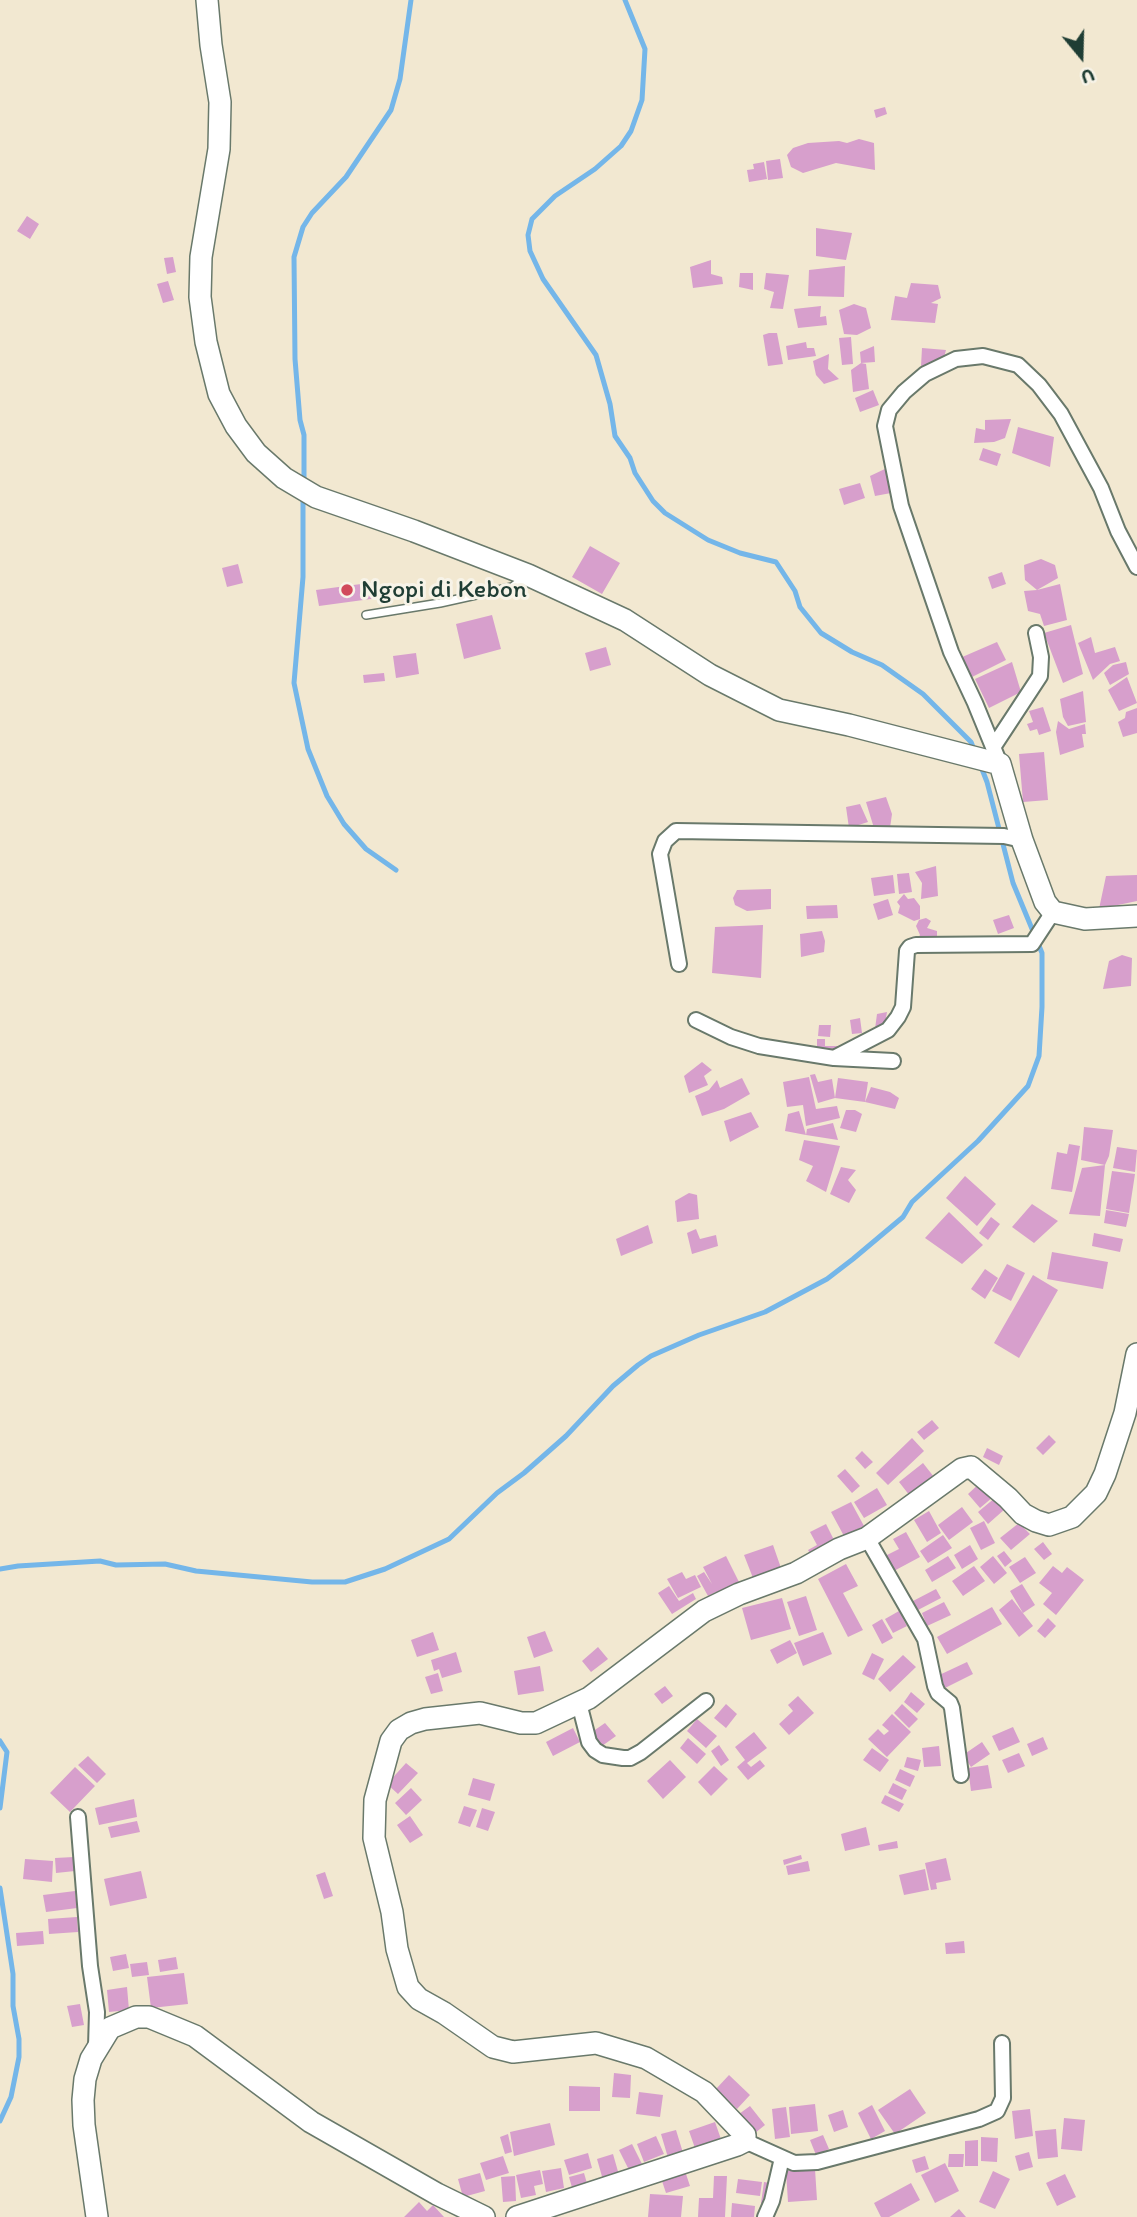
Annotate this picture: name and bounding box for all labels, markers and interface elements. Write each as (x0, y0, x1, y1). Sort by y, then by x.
north arrow (1046, 21, 1116, 91)
text: U (1078, 63, 1098, 89)
place label: Ngopi di Kebon (361, 574, 527, 606)
marker: Ngopi di Kebon (339, 582, 355, 598)

